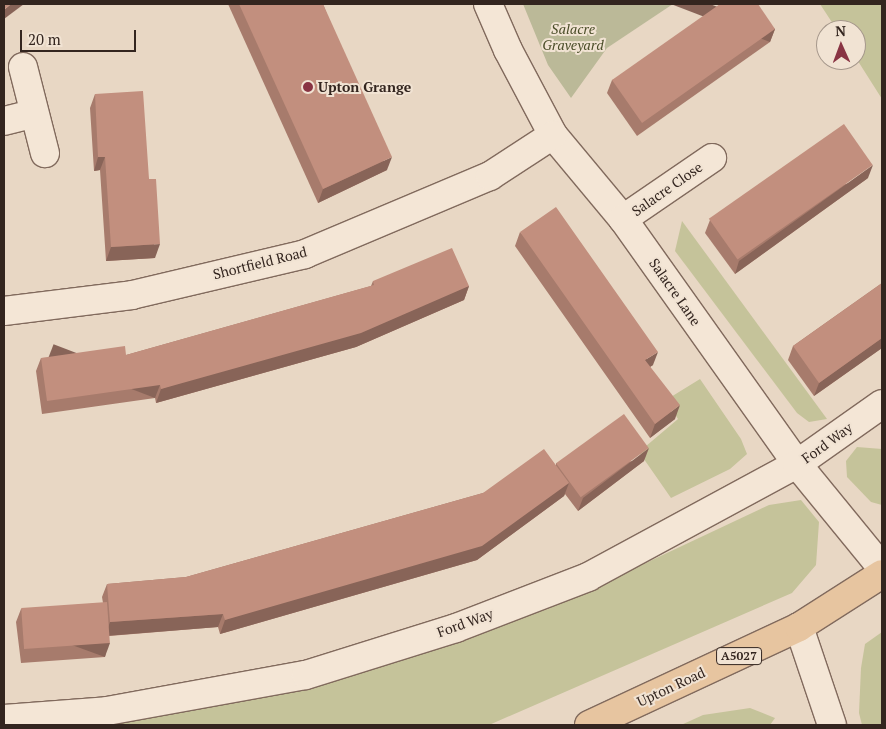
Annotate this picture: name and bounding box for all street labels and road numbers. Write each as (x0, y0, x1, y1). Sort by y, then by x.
street label: Salacre Close (628, 159, 706, 219)
street label: Shortfield Road (211, 243, 309, 283)
street label: Salacre Lane (646, 255, 704, 329)
street label: Ford Way (799, 419, 855, 467)
street label: Ford Way (435, 605, 495, 641)
road number: A5027 (715, 646, 763, 666)
street label: Upton Road (634, 664, 708, 710)

